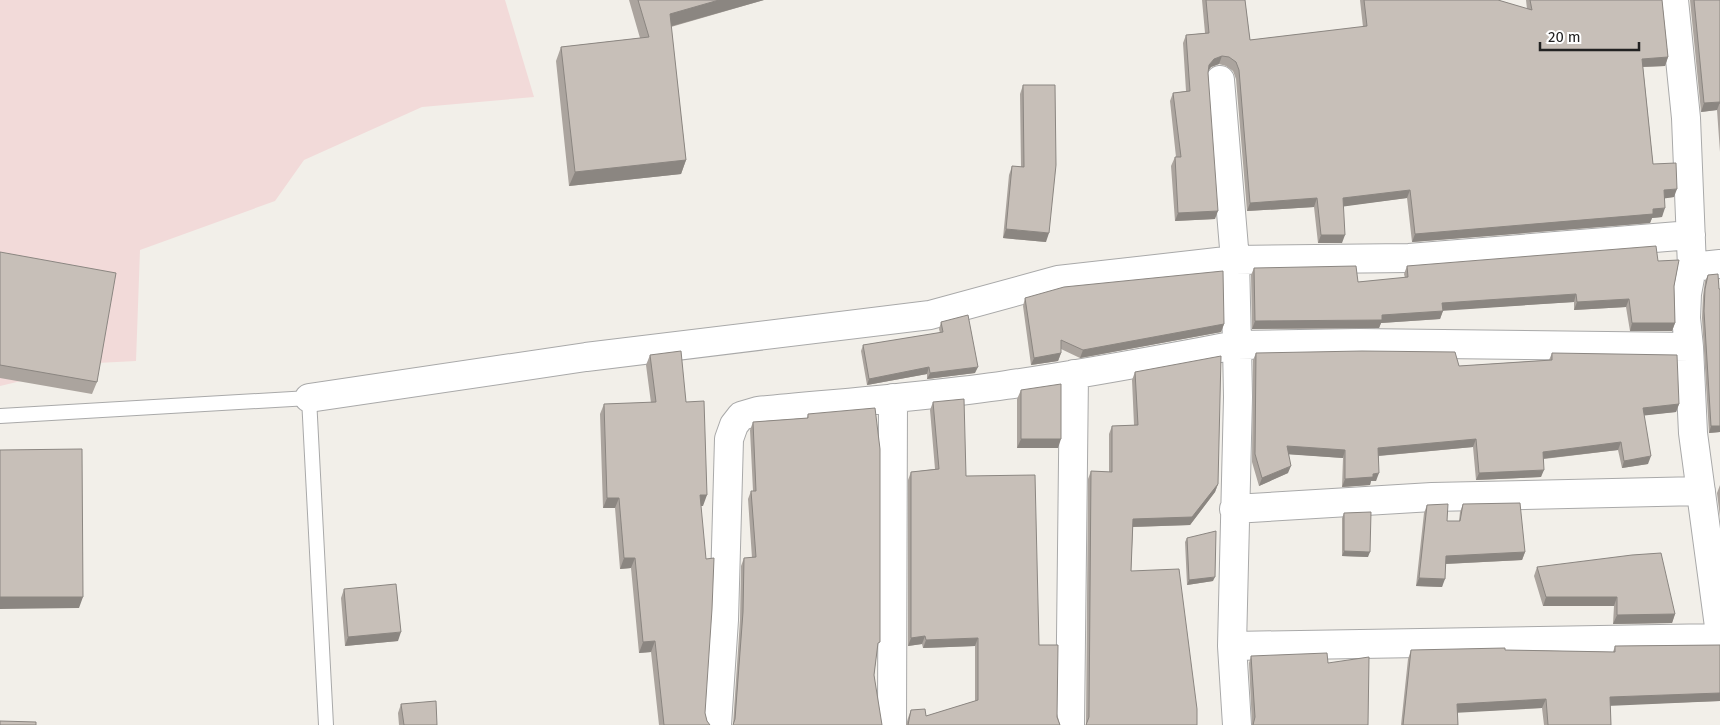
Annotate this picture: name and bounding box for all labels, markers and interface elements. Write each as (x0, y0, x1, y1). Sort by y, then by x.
scale bar (1540, 20, 1639, 52)
text: 20 m (1548, 28, 1581, 46)

